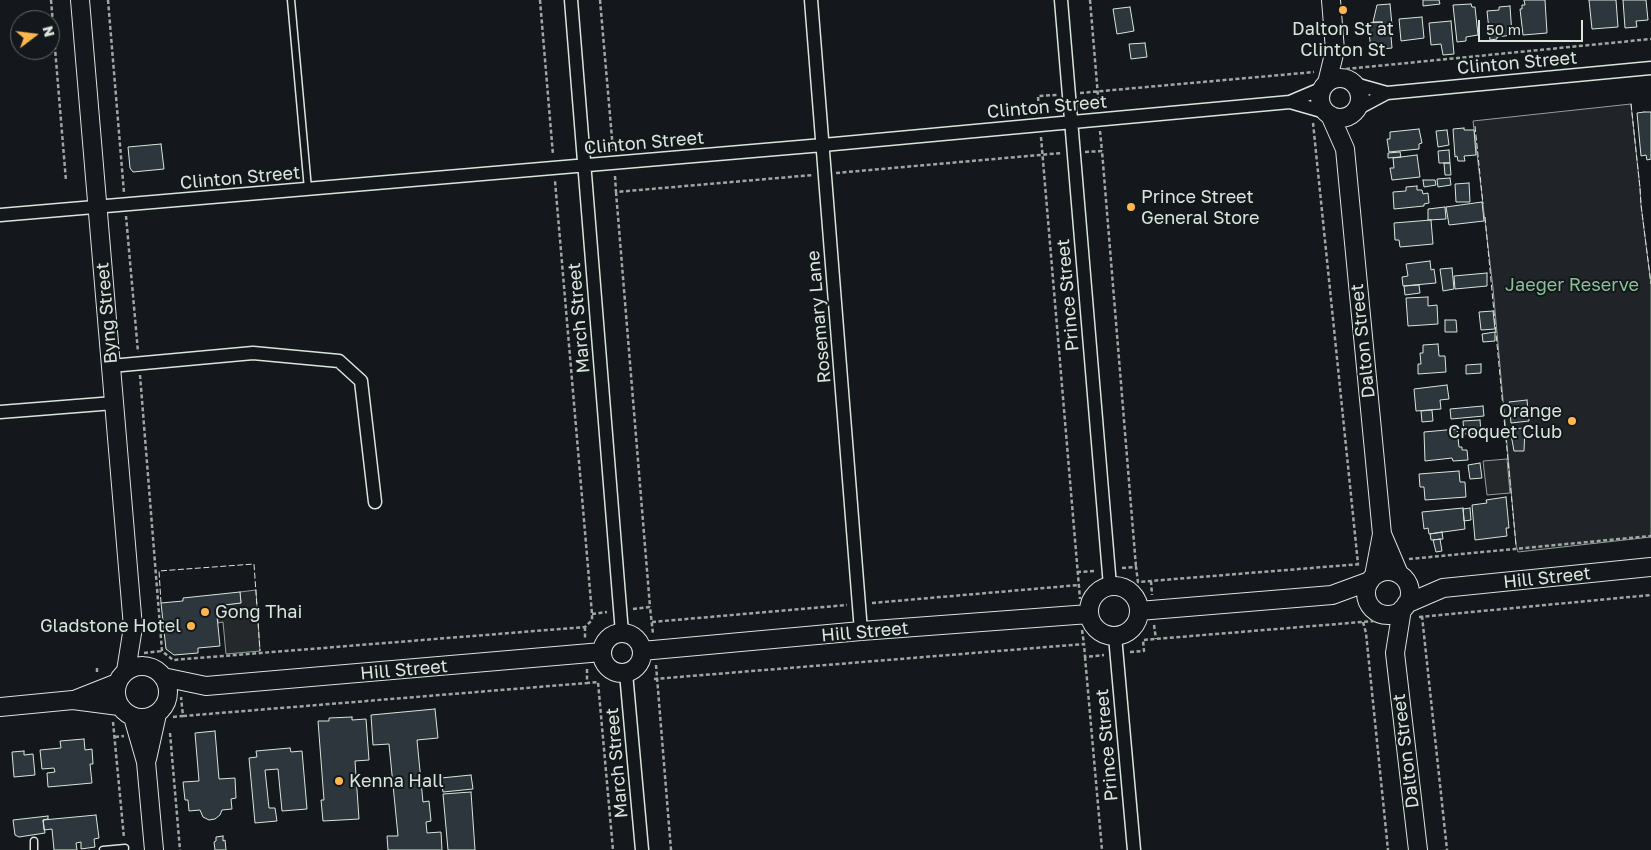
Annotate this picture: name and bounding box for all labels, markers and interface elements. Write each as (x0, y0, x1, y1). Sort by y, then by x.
marker: Dalton St at Clinton St (1337, 4, 1349, 16)
north arrow (10, 10, 60, 60)
scale bar (1481, 10, 1586, 42)
place label: Dalton St at Clinton St (1292, 18, 1394, 60)
text: 50 m (1486, 20, 1521, 38)
text: N (39, 24, 59, 39)
street label: Clinton Street (1456, 47, 1578, 79)
street label: Clinton Street (986, 91, 1108, 123)
street label: Clinton Street (583, 127, 705, 159)
street label: Clinton Street (179, 162, 301, 194)
place label: Prince Street General Store (1141, 186, 1259, 228)
marker: Prince Street General Store (1125, 201, 1137, 213)
street label: Prince Street (1052, 238, 1084, 352)
street label: Rosemary Lane (802, 250, 836, 384)
street label: Byng Street (92, 261, 122, 365)
street label: March Street (563, 262, 595, 374)
park label: Jaeger Reserve (1505, 274, 1639, 296)
street label: Dalton Street (1346, 283, 1380, 399)
place label: Orange Croquet Club (1448, 400, 1562, 442)
marker: Orange Croquet Club (1566, 415, 1578, 427)
street label: Hill Street (1502, 563, 1592, 593)
place label: Gong Thai (215, 601, 302, 623)
marker: Gong Thai (199, 606, 211, 618)
place label: Gladstone Hotel (40, 615, 181, 637)
street label: Hill Street (820, 617, 910, 647)
marker: Gladstone Hotel (185, 620, 197, 632)
street label: Hill Street (359, 655, 449, 685)
street label: Prince Street (1091, 688, 1123, 802)
street label: Dalton Street (1388, 693, 1424, 809)
street label: March Street (601, 707, 633, 819)
place label: Kenna Hall (349, 770, 444, 792)
marker: Kenna Hall (333, 775, 345, 787)

